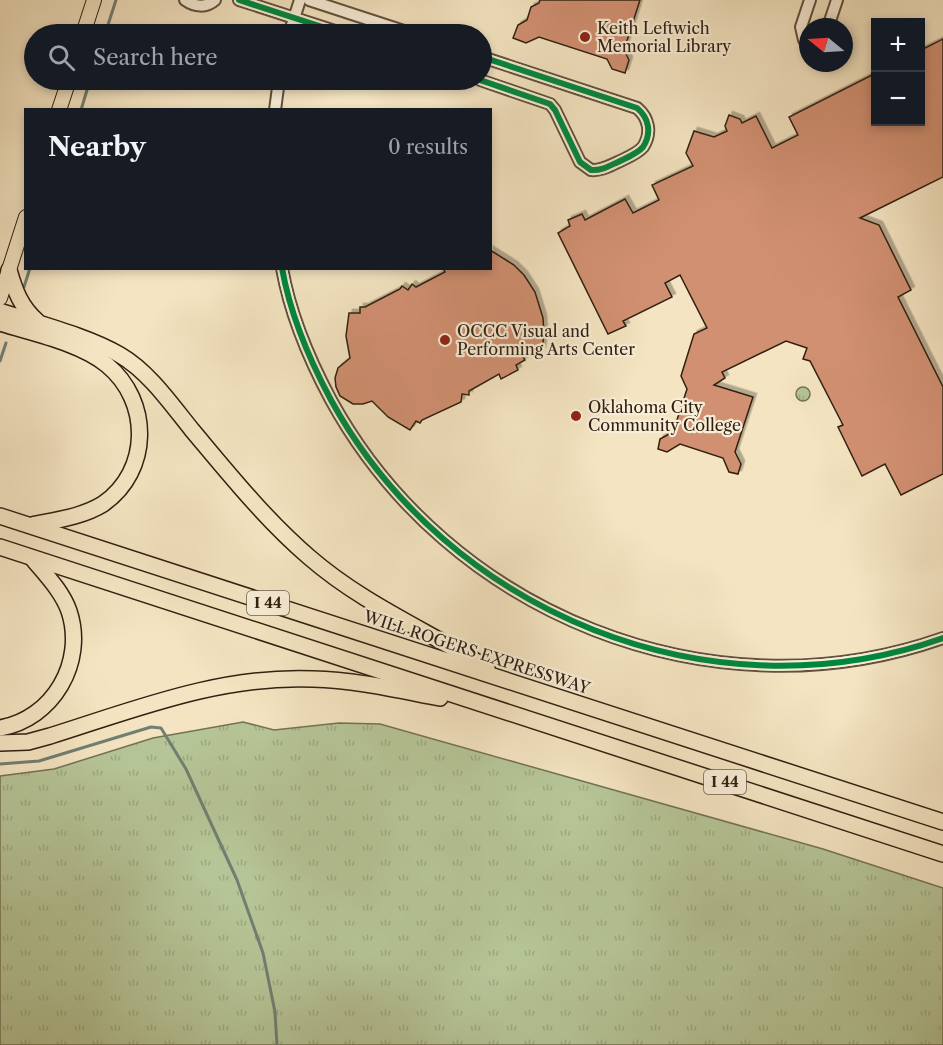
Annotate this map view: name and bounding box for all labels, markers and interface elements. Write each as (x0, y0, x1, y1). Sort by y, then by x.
place label: Keith Leftwich Memorial Library (597, 18, 732, 56)
north arrow (799, 18, 853, 72)
map controls (871, 18, 925, 126)
button: + (871, 18, 925, 72)
search box (24, 24, 492, 90)
marker: Keith Leftwich Memorial Library (578, 30, 592, 44)
icon: search (45, 41, 78, 74)
text: Search here (93, 44, 218, 71)
button: − (871, 72, 925, 126)
text: Nearby (48, 131, 146, 163)
text: 0 results (388, 135, 468, 159)
place label: OCCC Visual and Performing Arts Center (457, 321, 635, 359)
marker: OCCC Visual and Performing Arts Center (438, 333, 452, 347)
place label: Oklahoma City Community College (588, 397, 741, 435)
marker: Oklahoma City Community College (569, 409, 583, 423)
road number: I 44 (247, 591, 289, 615)
street label: WILL ROGERS EXPRESSWAY (360, 606, 593, 698)
road number: I 44 (704, 770, 746, 794)

